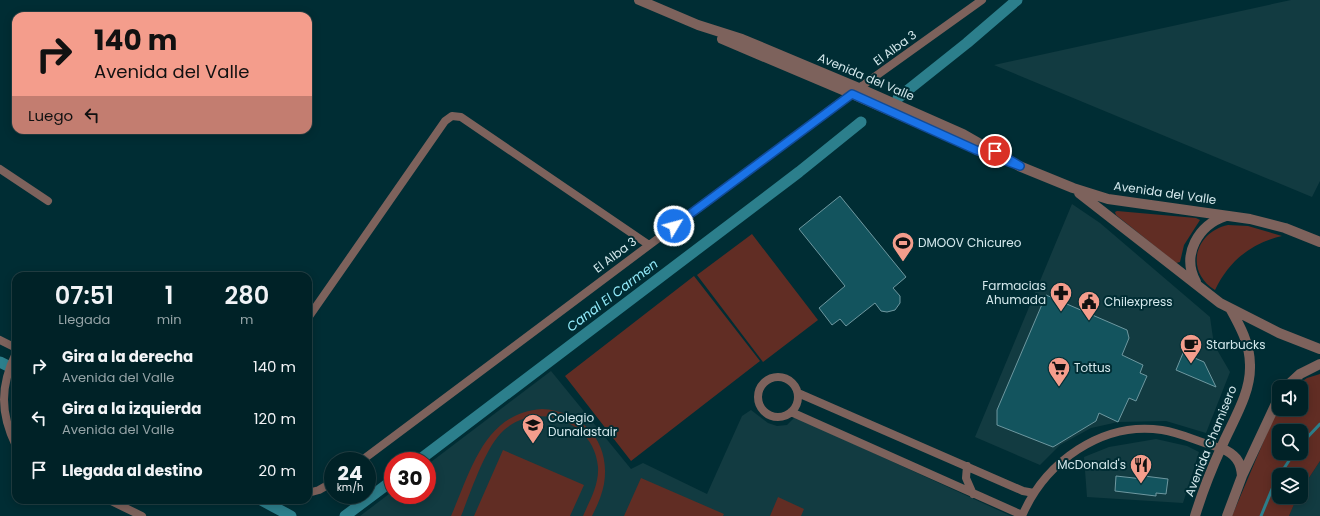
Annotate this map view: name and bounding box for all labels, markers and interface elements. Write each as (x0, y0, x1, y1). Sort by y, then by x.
text: 140 m (94, 21, 177, 60)
street label: El Alba 3 (870, 26, 920, 69)
icon: right (28, 28, 80, 80)
street label: Avenida del Valle (815, 48, 917, 105)
text: Avenida del Valle (94, 59, 249, 84)
icon: left (81, 104, 103, 126)
text: Luego (28, 105, 73, 126)
pin (978, 134, 1012, 168)
icon: arrive (984, 140, 1006, 162)
street label: Avenida del Valle (1113, 177, 1218, 208)
position arrow (653, 205, 695, 247)
sports icon: DMOOV Chicureo (890, 230, 916, 263)
street label: El Alba 3 (590, 233, 640, 276)
place label: DMOOV Chicureo (918, 234, 1022, 251)
water label: Canal El Carmen (563, 255, 662, 336)
place label: Farmacias Ahumada (982, 277, 1046, 308)
text: 07:51 (55, 279, 114, 312)
text: 1 (165, 279, 174, 312)
text: 280 (224, 279, 269, 312)
pharmacy icon: Farmacias Ahumada (1048, 280, 1074, 313)
public building icon: Chilexpress (1076, 289, 1102, 322)
place label: Chilexpress (1104, 293, 1173, 310)
text: Llegada (58, 310, 110, 329)
text: min (157, 310, 182, 329)
text: m (240, 310, 253, 329)
cafe icon: Starbucks (1178, 332, 1204, 365)
place label: Starbucks (1206, 336, 1266, 353)
text: Gira a la derecha (62, 346, 193, 367)
icon: right (28, 355, 50, 377)
supermarket icon: Tottus (1046, 355, 1072, 388)
text: 140 m (253, 356, 296, 377)
place label: Tottus (1074, 359, 1111, 376)
text: Avenida del Valle (62, 368, 174, 387)
map controls (1272, 380, 1308, 504)
button: sound (1272, 380, 1308, 416)
street label: Avenida Chamisero (1180, 382, 1241, 499)
text: Gira a la izquierda (62, 398, 201, 419)
icon: left (28, 407, 50, 429)
text: 120 m (254, 408, 296, 429)
place label: Colegio Dunalastair (548, 409, 618, 440)
school or university icon: Colegio Dunalastair (520, 412, 546, 445)
text: Avenida del Valle (62, 420, 174, 439)
button: search (1272, 424, 1308, 460)
speed limit sign: 30 (384, 452, 436, 504)
restaurant icon: McDonald's (1128, 452, 1154, 485)
place label: McDonald's (1057, 456, 1126, 473)
icon: arrive (28, 459, 50, 481)
text: 24 (338, 459, 362, 487)
text: Llegada al destino (62, 460, 203, 481)
text: 20 m (258, 460, 296, 481)
button: layers (1272, 468, 1308, 504)
text: km/h (337, 480, 363, 495)

